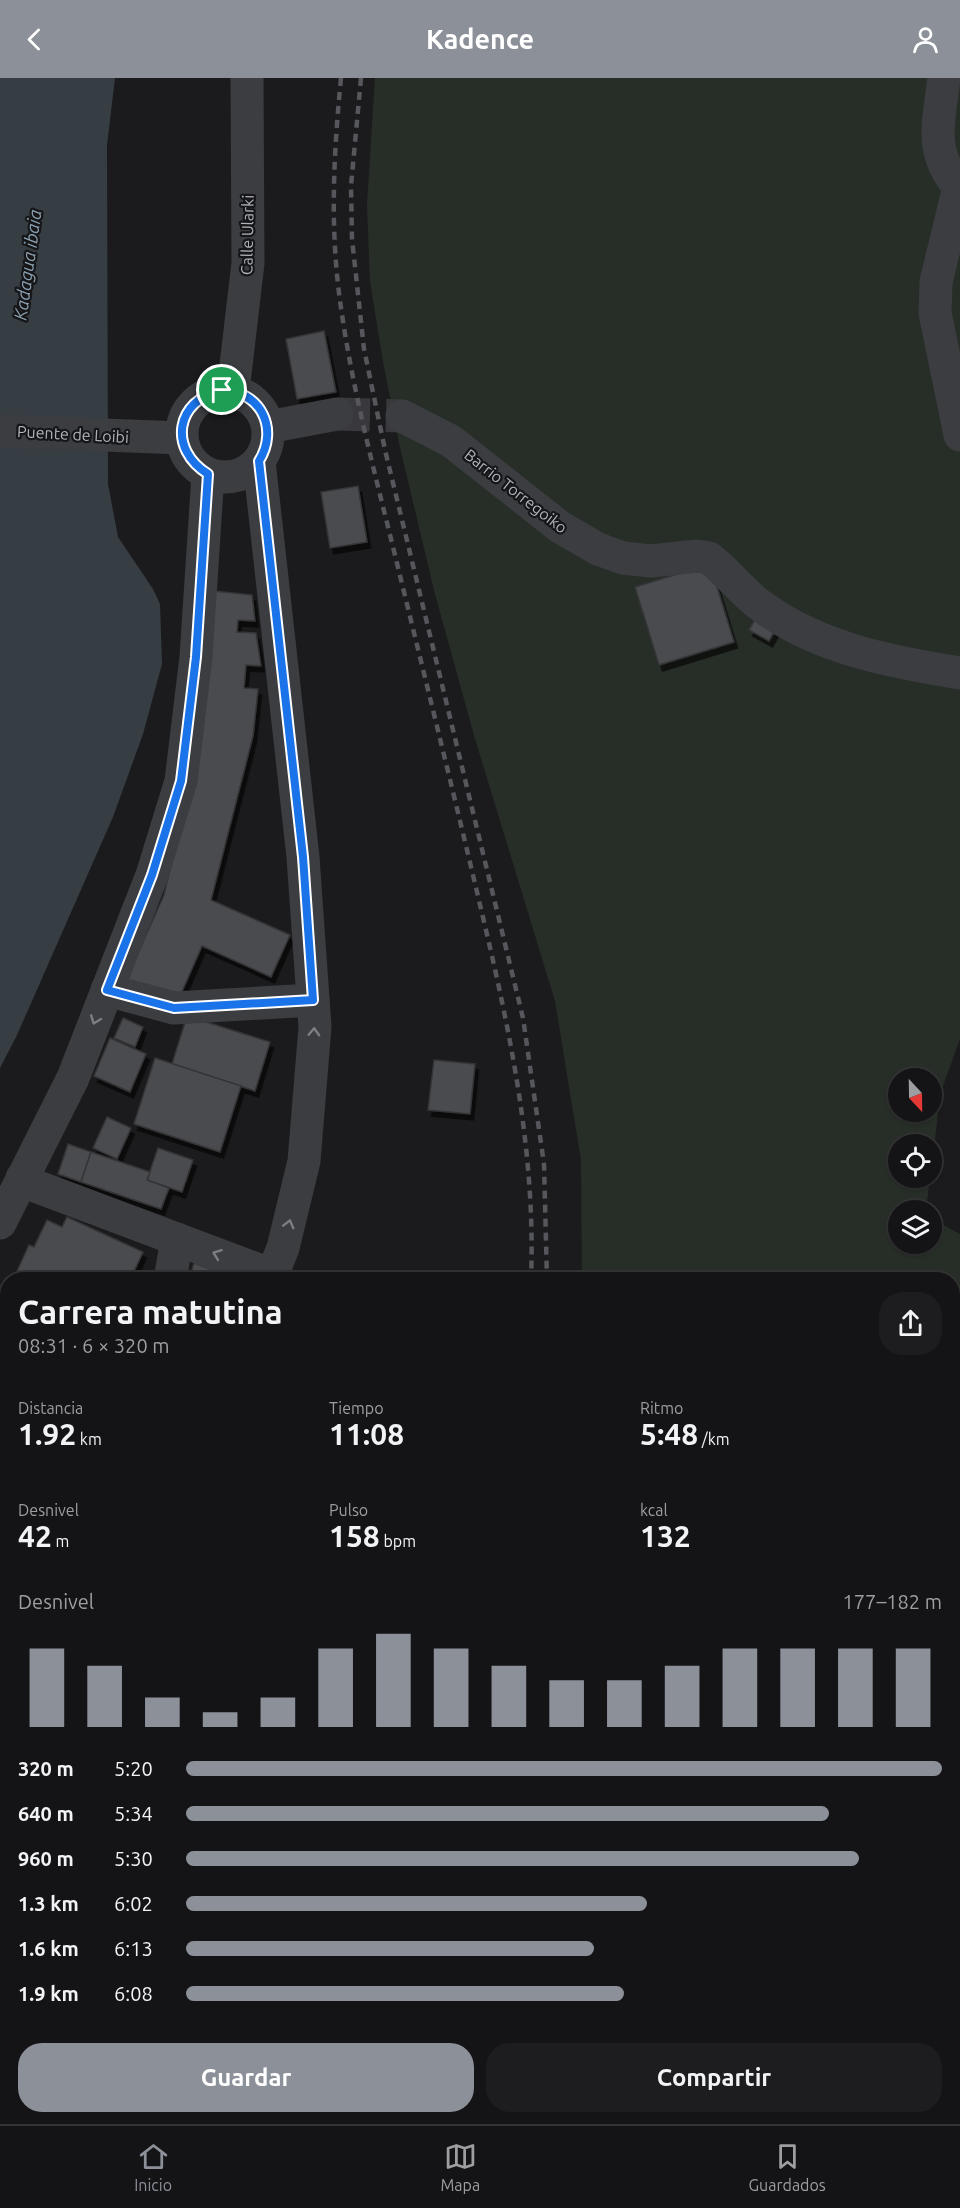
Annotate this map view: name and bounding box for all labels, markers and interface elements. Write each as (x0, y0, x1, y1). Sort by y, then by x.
icon: back (18, 23, 51, 56)
icon: person (909, 23, 942, 56)
text: Kadence (426, 24, 534, 54)
street label: Calle Ularki (237, 195, 257, 275)
water label: Kadagua ibaia (9, 208, 45, 321)
pin (196, 364, 247, 415)
icon: arrive (205, 373, 238, 406)
street label: Puente de Loibi (17, 422, 129, 446)
street label: Barrio Torregoiko (461, 445, 571, 537)
one-way arrow (90, 1014, 103, 1025)
one-way arrow (308, 1027, 321, 1036)
north arrow (888, 1068, 942, 1122)
map controls (888, 1068, 942, 1254)
button: locate (888, 1134, 942, 1188)
button: layers (888, 1200, 942, 1254)
one-way arrow (281, 1219, 294, 1229)
one-way arrow (212, 1249, 223, 1261)
button: share (879, 1292, 942, 1355)
text: Carrera matutina (18, 1293, 283, 1330)
text: 08:31 · 6 × 320 m (18, 1334, 170, 1357)
text: Distancia (18, 1399, 83, 1417)
text: Tiempo (329, 1399, 384, 1417)
text: Ritmo (640, 1399, 683, 1417)
text: 1.92 (18, 1417, 76, 1451)
text: 11:08 (329, 1417, 404, 1451)
text: 5:48 (640, 1417, 698, 1451)
text: km (76, 1430, 102, 1448)
text: /km (698, 1430, 730, 1448)
text: Desnivel (18, 1501, 79, 1519)
text: Pulso (329, 1501, 368, 1519)
text: kcal (640, 1501, 668, 1519)
text: 42 (18, 1519, 52, 1553)
text: 158 (329, 1519, 380, 1553)
text: 132 (640, 1519, 691, 1553)
text: m (52, 1532, 69, 1550)
text: bpm (380, 1532, 416, 1550)
text: Desnivel (18, 1590, 94, 1613)
text: 177–182 m (843, 1590, 942, 1613)
text: 320 m (18, 1757, 74, 1780)
text: 5:20 (114, 1757, 153, 1780)
text: 640 m (18, 1802, 74, 1825)
text: 5:34 (114, 1802, 153, 1825)
text: 960 m (18, 1847, 74, 1870)
text: 5:30 (114, 1847, 153, 1870)
text: 1.3 km (18, 1892, 79, 1915)
text: 6:02 (114, 1892, 153, 1915)
text: 1.6 km (18, 1937, 79, 1960)
text: 6:13 (114, 1937, 153, 1960)
text: 1.9 km (18, 1982, 79, 2005)
text: 6:08 (114, 1982, 153, 2005)
button: Guardar (18, 2043, 474, 2112)
button: Compartir (486, 2043, 942, 2112)
tab: Inicio (134, 2140, 172, 2194)
tab: Mapa (440, 2140, 480, 2194)
tab: Guardados (749, 2140, 826, 2194)

